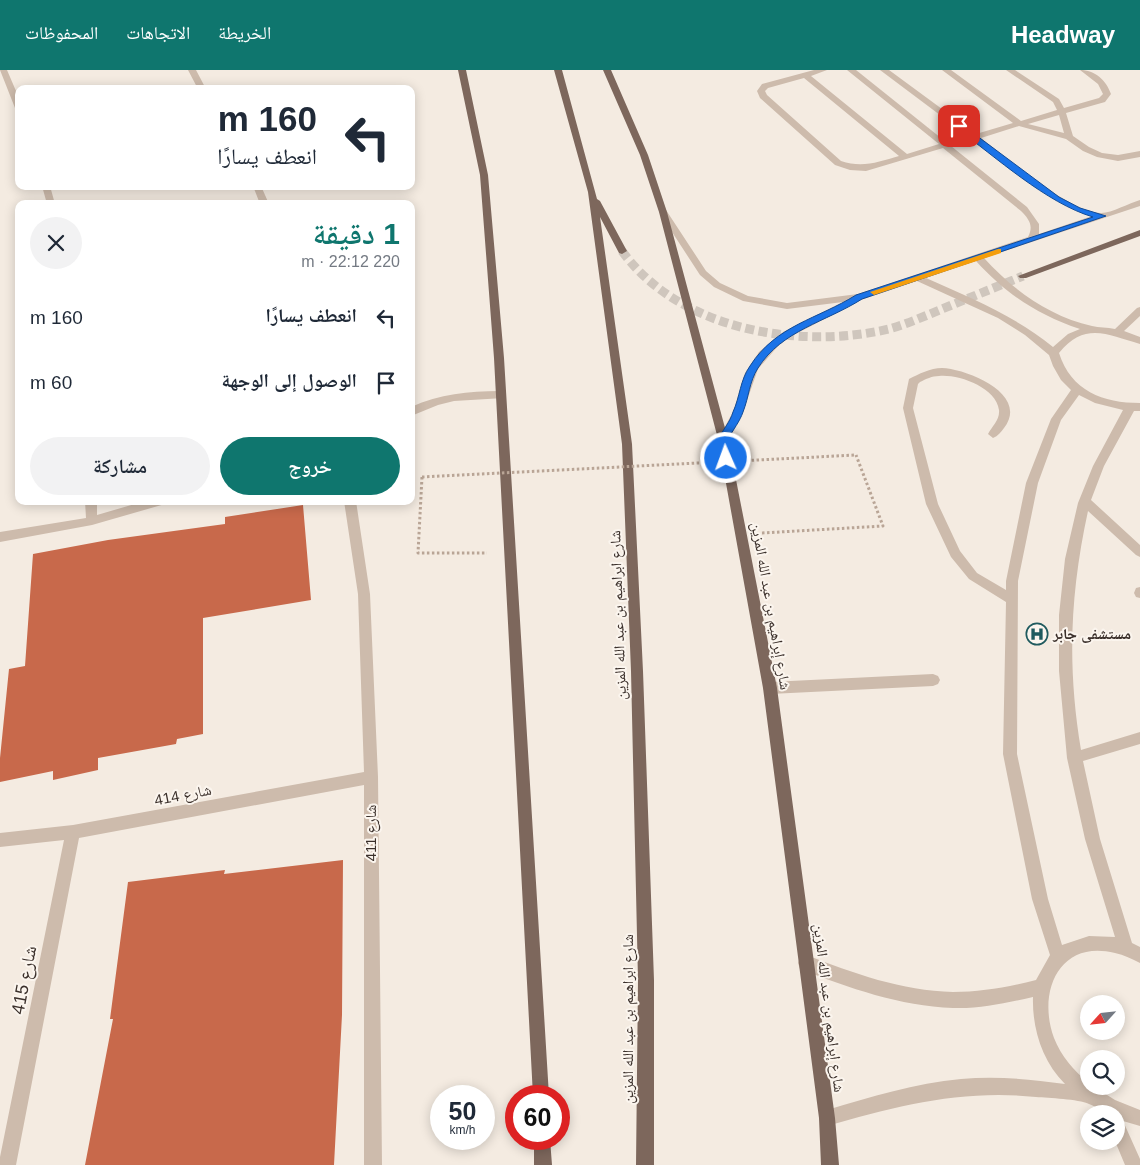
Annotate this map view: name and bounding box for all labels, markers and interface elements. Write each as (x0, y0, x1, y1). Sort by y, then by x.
text: Headway (1011, 21, 1115, 48)
text: المحفوظات (25, 23, 98, 43)
text: الاتجاهات (126, 23, 190, 43)
text: الخريطة (218, 23, 271, 43)
text: 160 m (218, 99, 317, 138)
icon: left (335, 105, 400, 170)
pin (938, 105, 980, 147)
icon: arrive (945, 112, 973, 140)
text: انعطف يسارًا (217, 144, 317, 169)
button: close (30, 217, 82, 269)
text: 1 دقيقة (313, 217, 400, 250)
text: 220 m · 22:12 (301, 253, 400, 270)
icon: left (372, 304, 400, 332)
text: انعطف يسارًا (266, 305, 357, 326)
text: 160 m (30, 307, 83, 328)
icon: arrive (372, 369, 400, 397)
text: الوصول إلى الوجهة (221, 370, 357, 391)
text: 60 m (30, 372, 72, 393)
position arrow (699, 431, 751, 483)
button: مشاركة (30, 437, 210, 495)
button: خروج (220, 437, 400, 495)
street label: شارع إبراهيم بن عبد الله المزين (746, 521, 795, 691)
street label: شارع ابراهيم بن عبد الله المزين (606, 530, 631, 700)
hospital icon: مستشفى جابر (1025, 622, 1049, 646)
place label: مستشفى جابر (1052, 625, 1131, 643)
street label: شارع 414 (153, 781, 213, 810)
street label: شارع 411 (362, 805, 381, 861)
street label: شارع إبراهيم بن عبد الله المزين (809, 923, 848, 1094)
street label: شارع ابراهيم بن عبد الله المزين (619, 934, 638, 1104)
street label: شارع 415 (8, 944, 41, 1016)
north arrow (1080, 995, 1125, 1040)
map controls (1080, 995, 1125, 1150)
button: search (1080, 1050, 1125, 1095)
speed limit sign: 60 (505, 1085, 570, 1150)
text: 50 (449, 1097, 476, 1125)
button: layers (1080, 1105, 1125, 1150)
text: km/h (449, 1123, 476, 1137)

